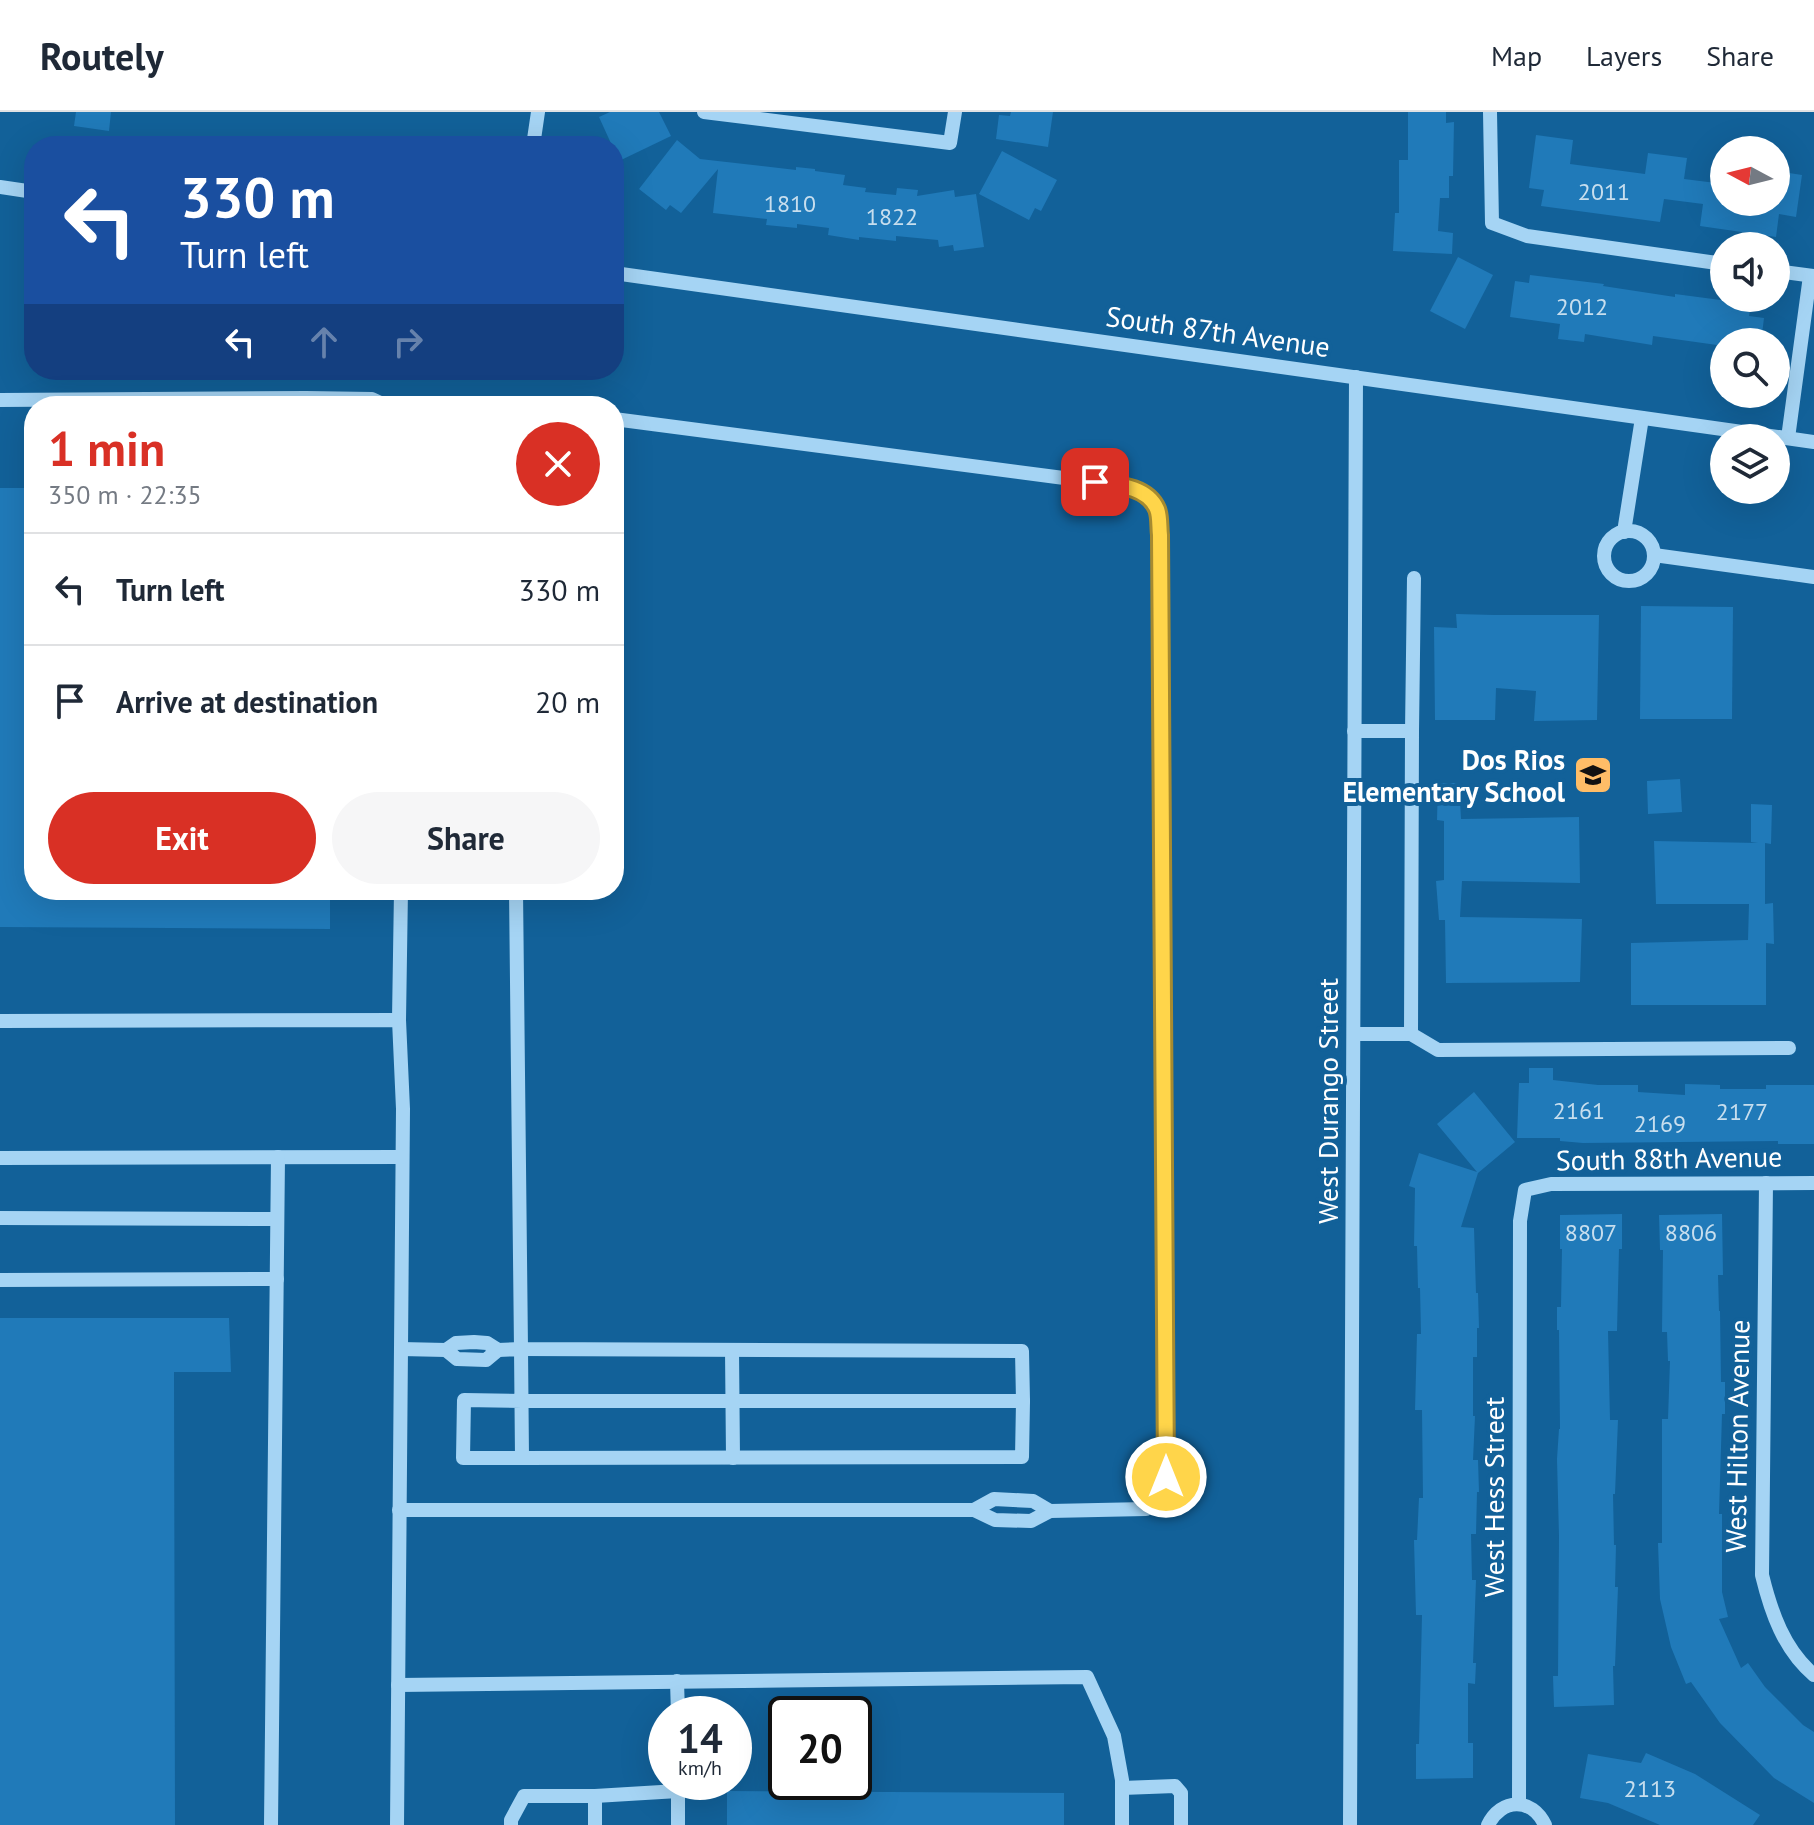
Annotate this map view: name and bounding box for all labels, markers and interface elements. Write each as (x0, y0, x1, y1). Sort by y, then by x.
text: Routely (40, 31, 164, 80)
text: Map (1491, 37, 1542, 74)
text: Layers (1586, 37, 1662, 74)
text: Share (1706, 37, 1774, 74)
north arrow (1710, 136, 1790, 216)
map controls (1710, 136, 1790, 504)
text: 330 m (180, 161, 335, 233)
icon: left (48, 168, 152, 272)
house number: 2011 (1578, 176, 1630, 207)
house number: 1810 (764, 188, 816, 219)
house number: 1822 (866, 201, 918, 232)
text: Turn left (180, 231, 309, 278)
button: sound (1710, 232, 1790, 312)
house number: 2012 (1556, 291, 1608, 322)
street label: South 87th Avenue (1104, 297, 1332, 365)
icon: left (218, 320, 262, 364)
icon: ahead (302, 320, 346, 364)
icon: right (386, 320, 430, 364)
button: search (1710, 328, 1790, 408)
text: 1 min (48, 417, 165, 479)
button: close (516, 422, 600, 506)
button: layers (1710, 424, 1790, 504)
pin (1061, 448, 1129, 516)
icon: arrive (1073, 460, 1117, 504)
text: 350 m · 22:35 (48, 478, 202, 511)
icon: left (48, 567, 92, 611)
text: Turn left (116, 570, 224, 609)
text: 330 m (519, 570, 600, 609)
icon: arrive (48, 679, 92, 723)
text: Arrive at destination (116, 682, 378, 721)
text: 20 m (535, 682, 600, 721)
place label: Dos Rios Elementary School (1342, 741, 1566, 810)
school or university icon: Dos Rios Elementary School (1572, 754, 1614, 796)
button: Exit (48, 792, 316, 884)
button: Share (332, 792, 600, 884)
street label: West Durango Street (1309, 977, 1346, 1224)
house number: 2161 (1553, 1095, 1605, 1126)
house number: 2177 (1716, 1096, 1768, 1127)
house number: 2169 (1634, 1108, 1686, 1139)
street label: South 88th Avenue (1555, 1138, 1783, 1178)
house number: 8807 (1565, 1217, 1617, 1248)
house number: 8806 (1665, 1217, 1717, 1248)
street label: West Hilton Avenue (1716, 1319, 1758, 1553)
street label: West Hess Street (1475, 1396, 1512, 1597)
position arrow (1124, 1435, 1208, 1519)
speed limit sign: 20 (768, 1696, 872, 1800)
text: 14 (677, 1712, 723, 1764)
text: km/h (678, 1755, 722, 1781)
house number: 2113 (1624, 1773, 1676, 1804)

